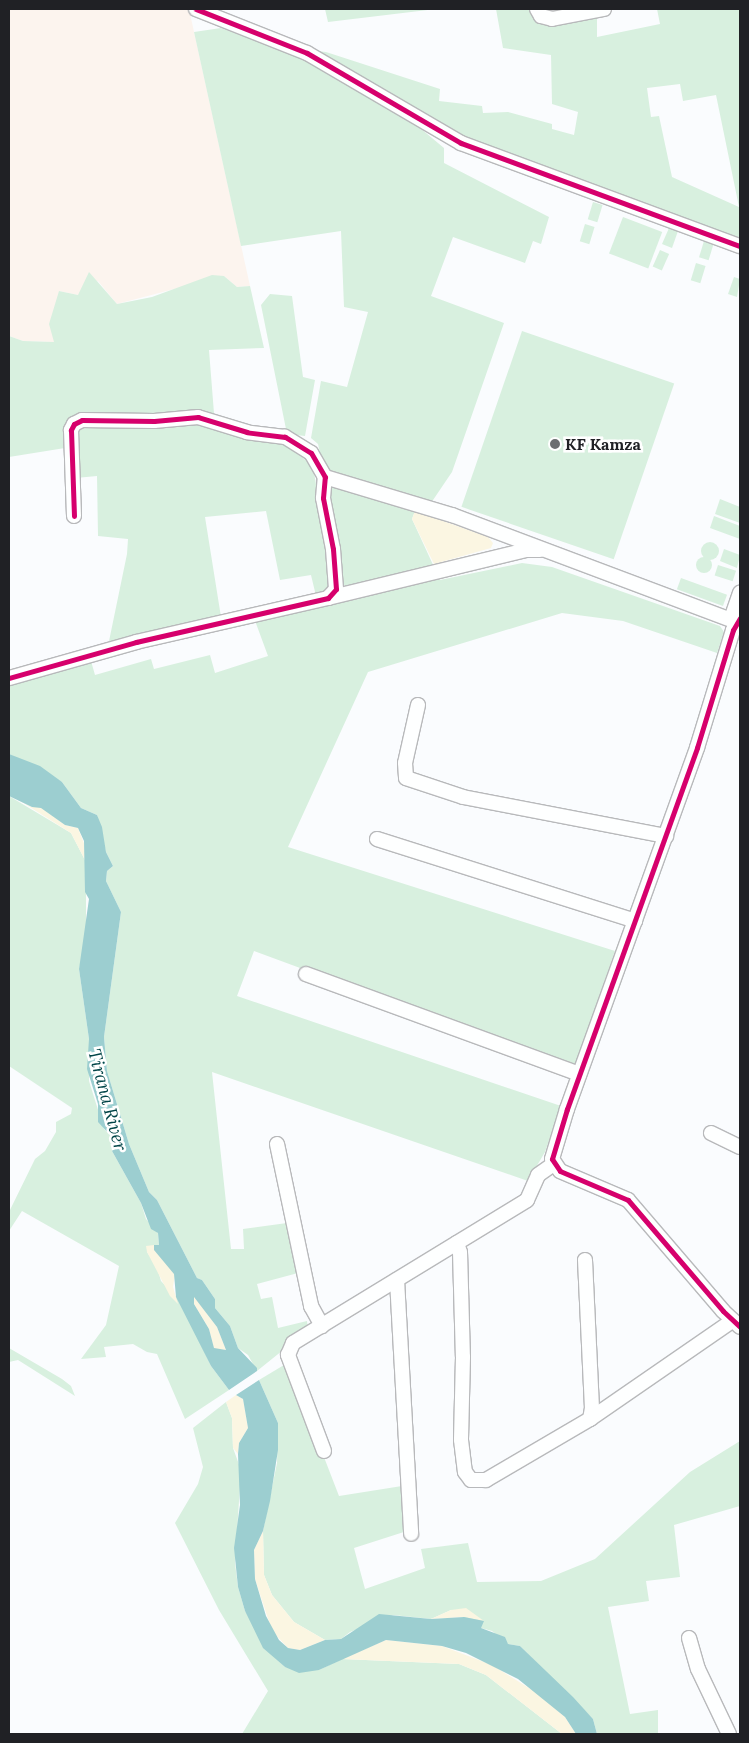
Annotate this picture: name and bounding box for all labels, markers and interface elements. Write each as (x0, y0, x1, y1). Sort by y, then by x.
place label: KF Kamza (565, 434, 641, 454)
marker: KF Kamza (549, 438, 561, 450)
water label: Tirana River (83, 1047, 131, 1153)

